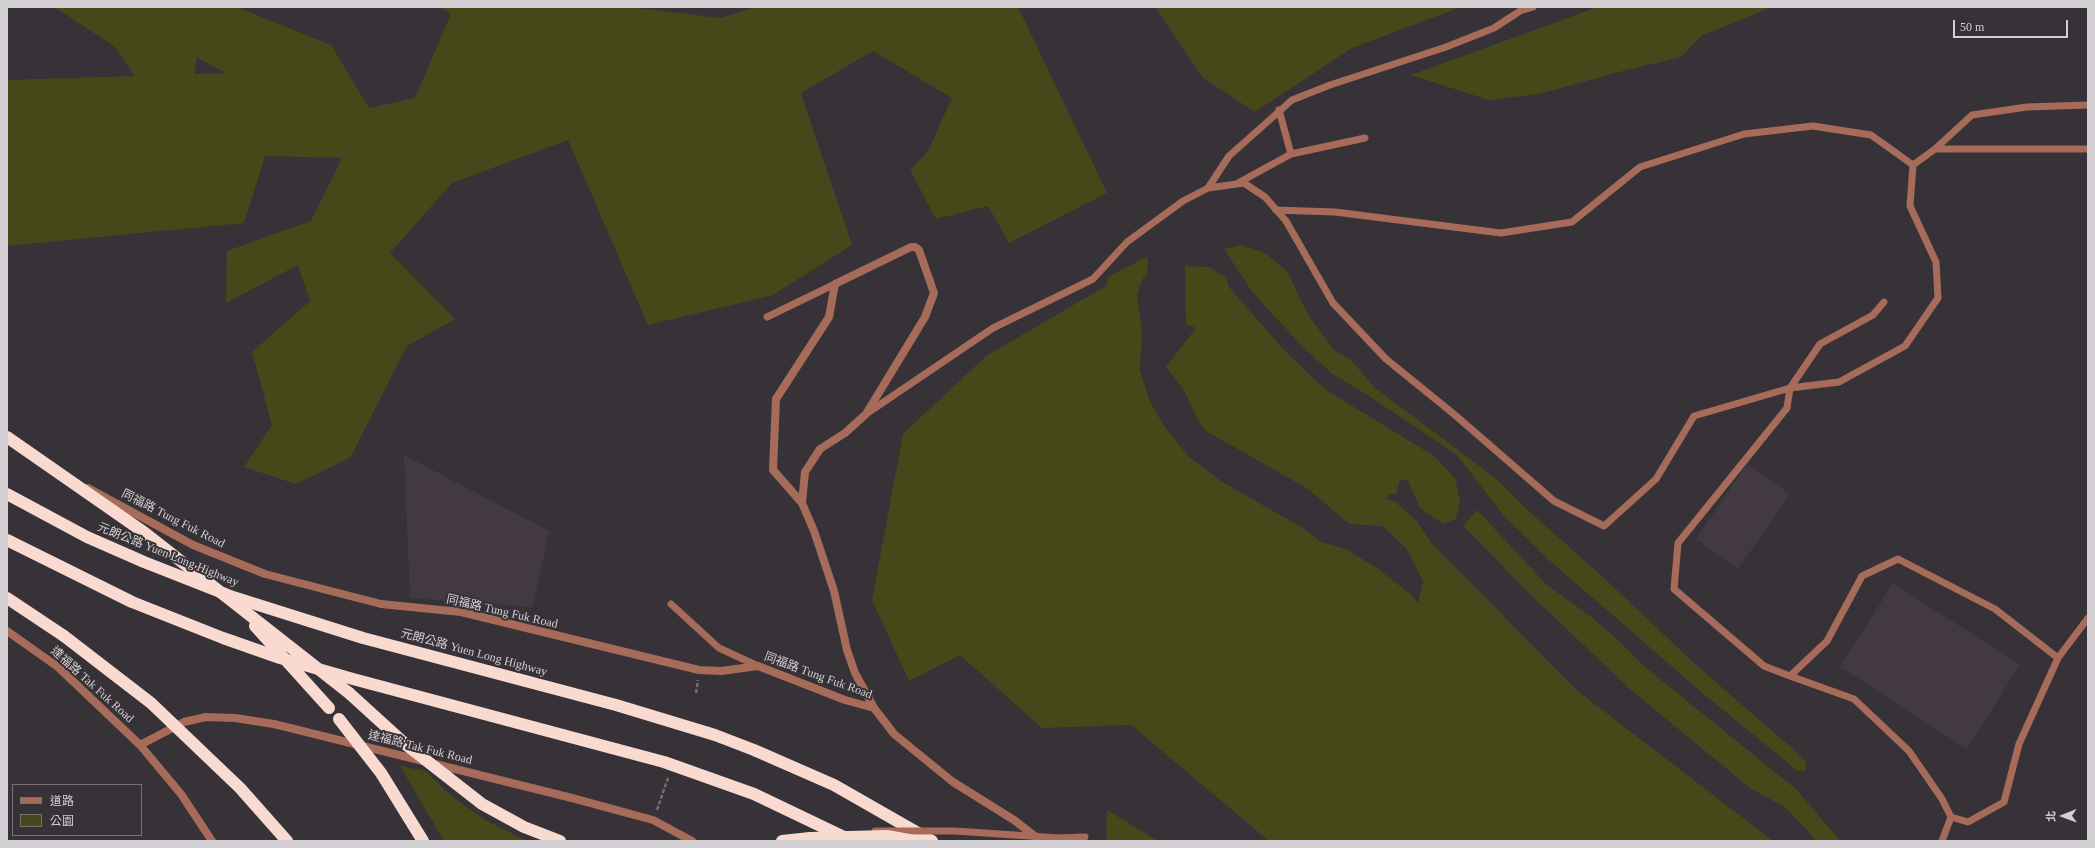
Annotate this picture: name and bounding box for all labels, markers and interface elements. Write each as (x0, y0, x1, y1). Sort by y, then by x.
scale bar (1955, 12, 2070, 38)
text: 50 m (1960, 20, 1984, 34)
street label: 同福路 Tung Fuk Road (119, 487, 227, 551)
street label: 元朗公路 Yuen Long Highway (95, 520, 241, 590)
street label: 同福路 Tung Fuk Road (445, 592, 559, 632)
street label: 元朗公路 Yuen Long Highway (399, 627, 549, 679)
street label: 達福路 Tak Fuk Road (47, 644, 137, 726)
street label: 同福路 Tung Fuk Road (762, 650, 874, 702)
street label: 達福路 Tak Fuk Road (366, 728, 474, 768)
legend (12, 784, 142, 836)
text: 道路 (50, 794, 74, 808)
north arrow (2043, 796, 2083, 836)
text: 北 (2045, 811, 2057, 822)
text: 公園 (50, 814, 74, 828)

